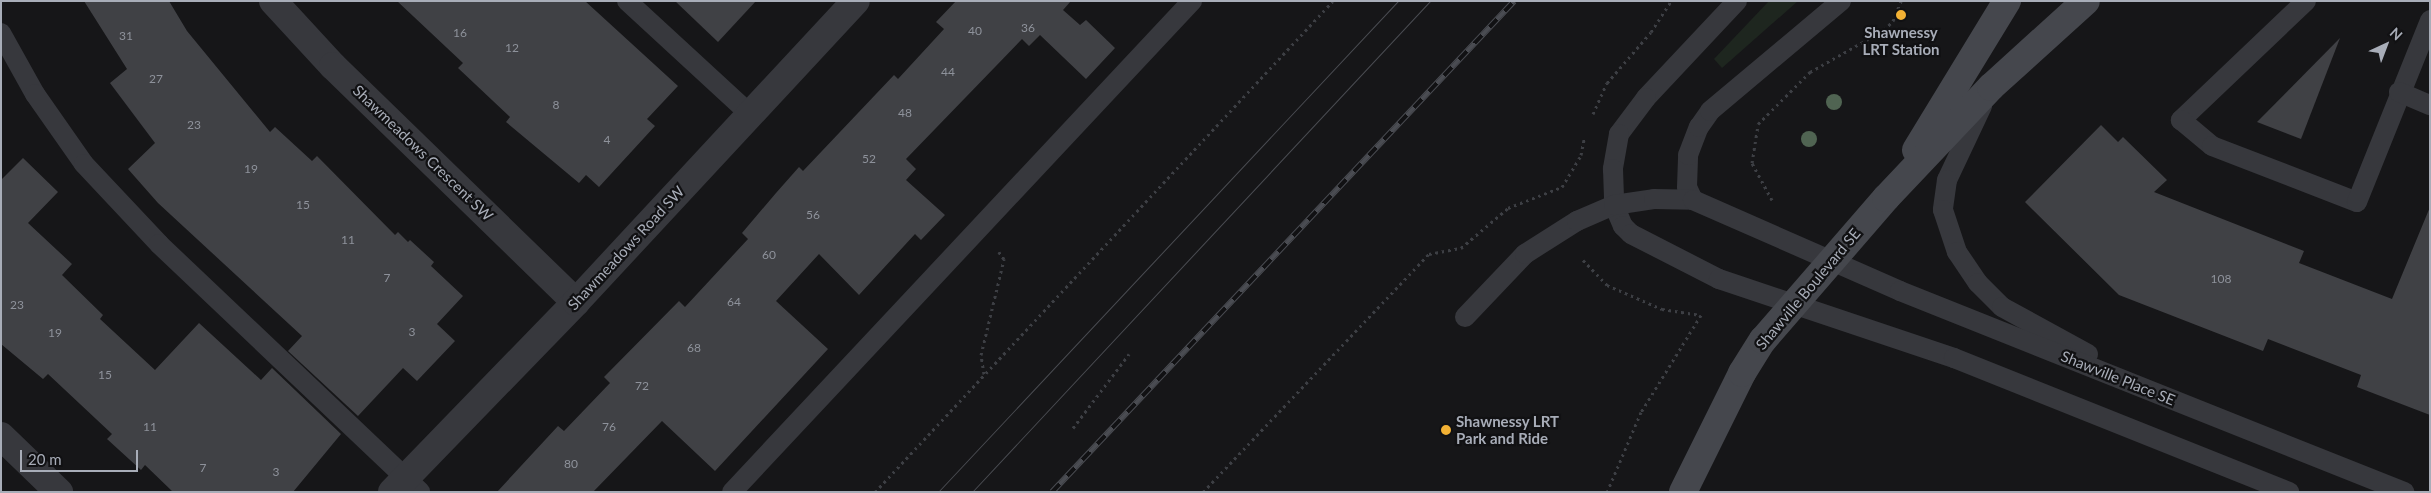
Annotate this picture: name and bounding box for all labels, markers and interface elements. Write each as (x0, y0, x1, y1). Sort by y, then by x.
marker: Shawnessy LRT Station (1895, 9, 1907, 21)
north arrow (2361, 20, 2411, 70)
house number: 36 (1021, 21, 1035, 35)
place label: Shawnessy LRT Station (1862, 23, 1940, 58)
house number: 40 (968, 24, 982, 38)
text: N (2387, 24, 2406, 44)
house number: 16 (453, 26, 467, 40)
house number: 31 (119, 29, 133, 43)
house number: 12 (505, 41, 519, 55)
house number: 44 (941, 65, 955, 79)
house number: 27 (149, 72, 163, 86)
street label: Shawmeadows Crescent SW (349, 81, 497, 225)
house number: 8 (553, 98, 559, 112)
house number: 48 (898, 106, 912, 120)
house number: 23 (187, 118, 201, 132)
house number: 4 (604, 133, 610, 147)
house number: 52 (862, 152, 876, 166)
house number: 19 (244, 162, 258, 176)
street label: Shawmeadows Road SW (564, 182, 688, 314)
house number: 15 (296, 198, 310, 212)
house number: 56 (806, 208, 820, 222)
street label: Shawville Boulevard SE (1752, 225, 1864, 353)
house number: 11 (341, 233, 355, 247)
house number: 60 (762, 248, 776, 262)
house number: 7 (384, 271, 390, 285)
house number: 108 (2211, 272, 2231, 286)
house number: 64 (727, 295, 741, 309)
house number: 23 (10, 298, 24, 312)
house number: 3 (409, 325, 415, 339)
house number: 19 (48, 326, 62, 340)
house number: 68 (687, 341, 701, 355)
street label: Shawville Place SE (2058, 347, 2178, 409)
house number: 15 (98, 368, 112, 382)
house number: 72 (635, 379, 649, 393)
place label: Shawnessy LRT Park and Ride (1456, 412, 1559, 447)
house number: 11 (143, 420, 157, 434)
house number: 76 (602, 420, 616, 434)
marker: Shawnessy LRT Park and Ride (1440, 424, 1452, 436)
scale bar (22, 440, 140, 472)
text: 20 m (28, 450, 62, 468)
house number: 80 (564, 457, 578, 471)
house number: 7 (200, 461, 206, 475)
house number: 3 (273, 465, 279, 479)

